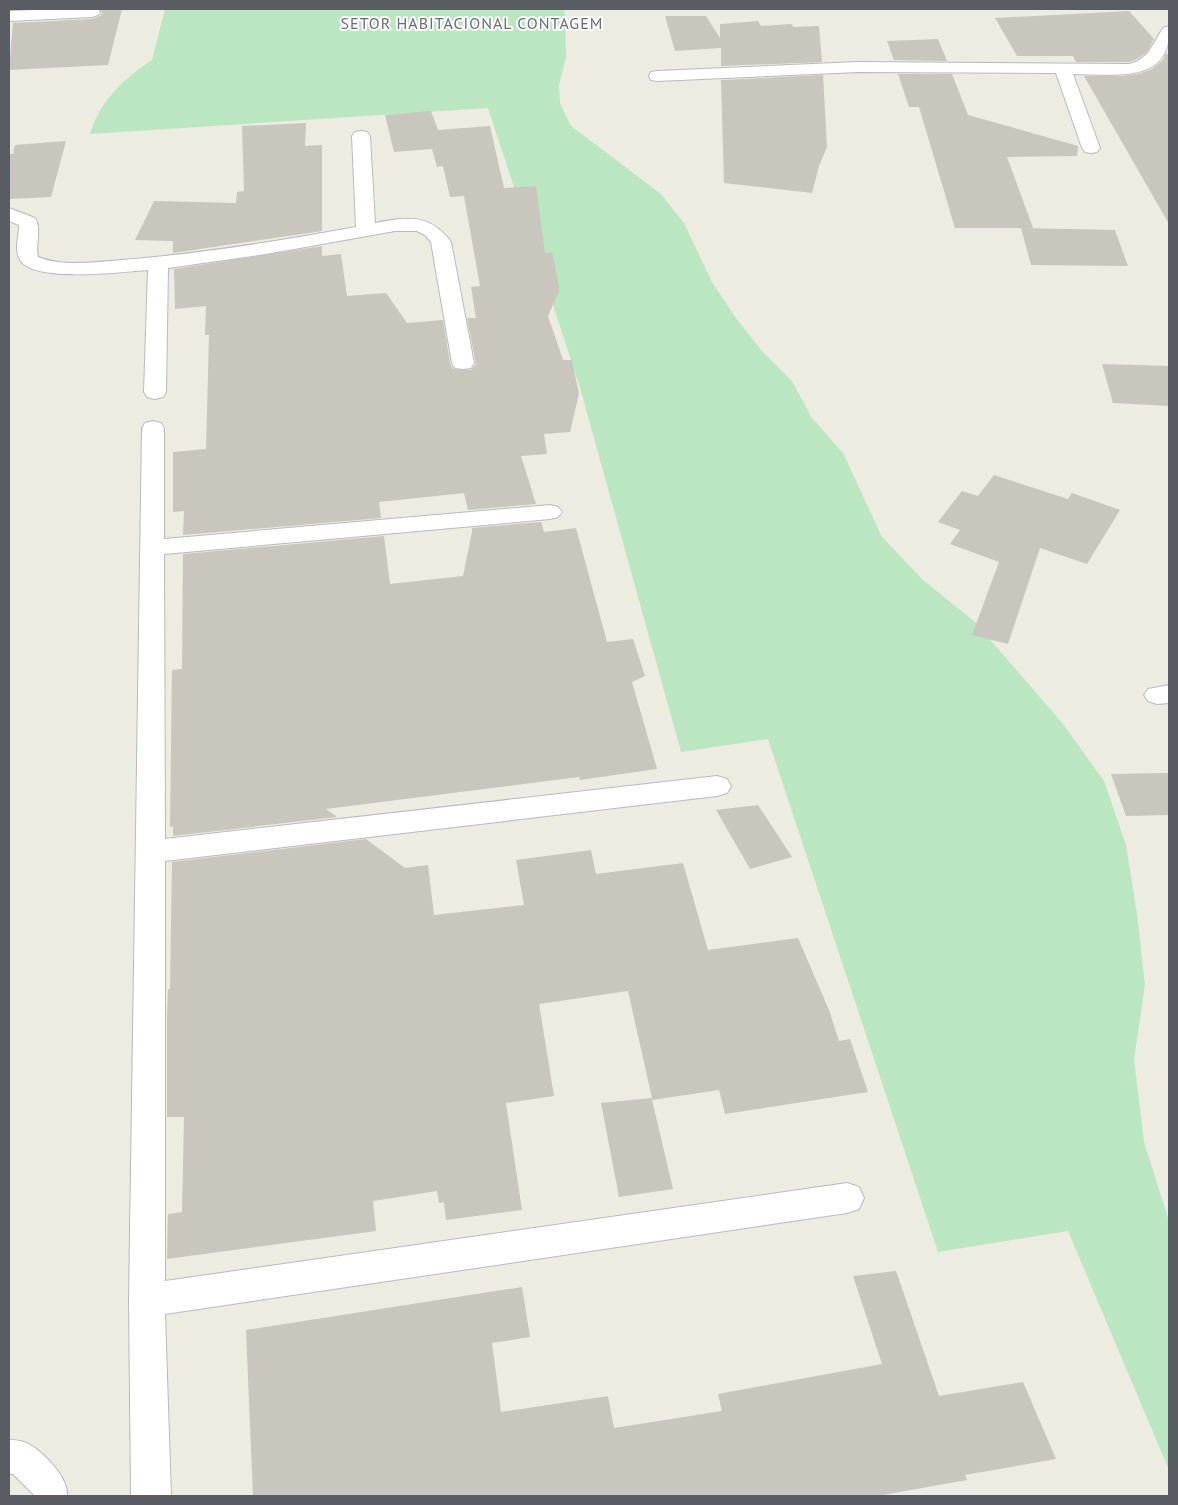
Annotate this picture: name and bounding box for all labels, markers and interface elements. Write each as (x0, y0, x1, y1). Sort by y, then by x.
district label: SETOR HABITACIONAL CONTAGEM (341, 13, 603, 33)

